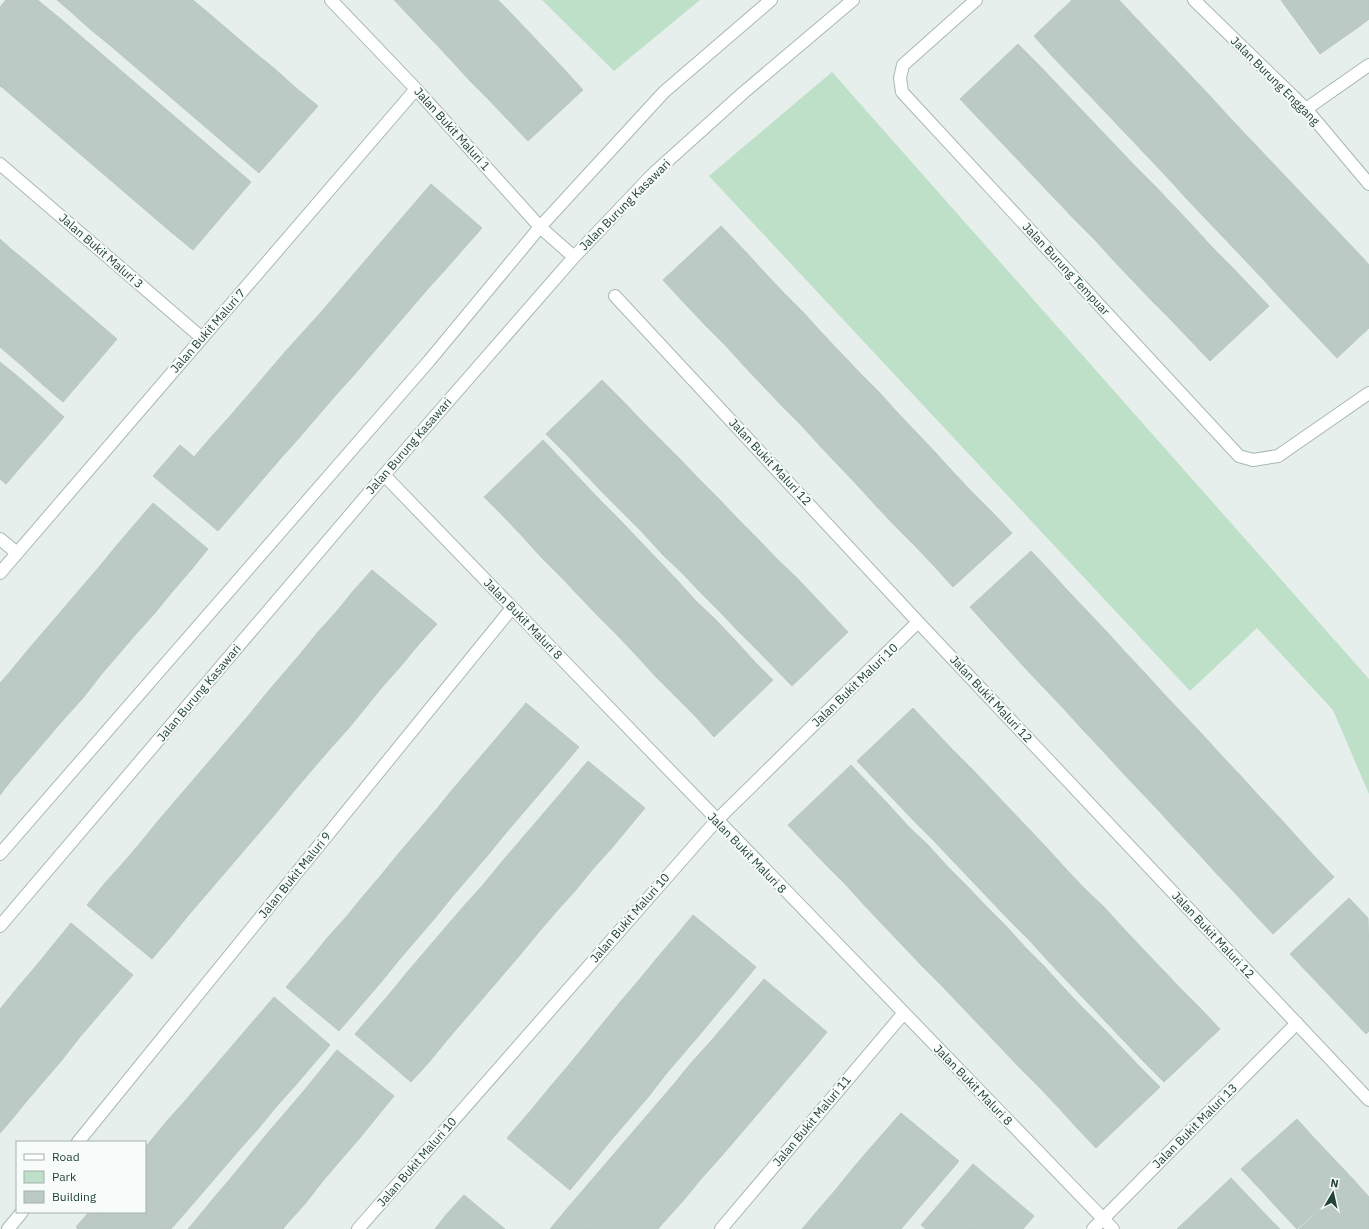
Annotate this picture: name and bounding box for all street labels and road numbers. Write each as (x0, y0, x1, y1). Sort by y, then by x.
street label: Jalan Burung Enggang (1228, 33, 1323, 129)
street label: Jalan Bukit Maluri 1 (411, 84, 494, 173)
street label: Jalan Burung Kasawari (576, 156, 673, 253)
street label: Jalan Bukit Maluri 3 (56, 210, 146, 291)
street label: Jalan Burung Tempuar (1019, 219, 1114, 319)
street label: Jalan Bukit Maluri 7 (167, 286, 248, 376)
street label: Jalan Burung Kasawari (363, 394, 455, 497)
street label: Jalan Bukit Maluri 12 (726, 415, 815, 508)
street label: Jalan Bukit Maluri 8 (481, 575, 566, 662)
street label: Jalan Bukit Maluri 10 (809, 640, 901, 730)
street label: Jalan Burung Kasawari (153, 641, 244, 744)
street label: Jalan Bukit Maluri 12 (947, 652, 1036, 745)
street label: Jalan Bukit Maluri 8 (705, 809, 790, 896)
street label: Jalan Bukit Maluri 9 (255, 829, 334, 921)
street label: Jalan Bukit Maluri 10 (587, 870, 673, 966)
street label: Jalan Bukit Maluri 12 (1169, 888, 1258, 981)
street label: Jalan Bukit Maluri 8 (931, 1041, 1016, 1128)
street label: Jalan Bukit Maluri 11 (769, 1072, 854, 1169)
street label: Jalan Bukit Maluri 13 (1149, 1080, 1240, 1171)
street label: Jalan Bukit Maluri 10 (374, 1114, 460, 1210)

